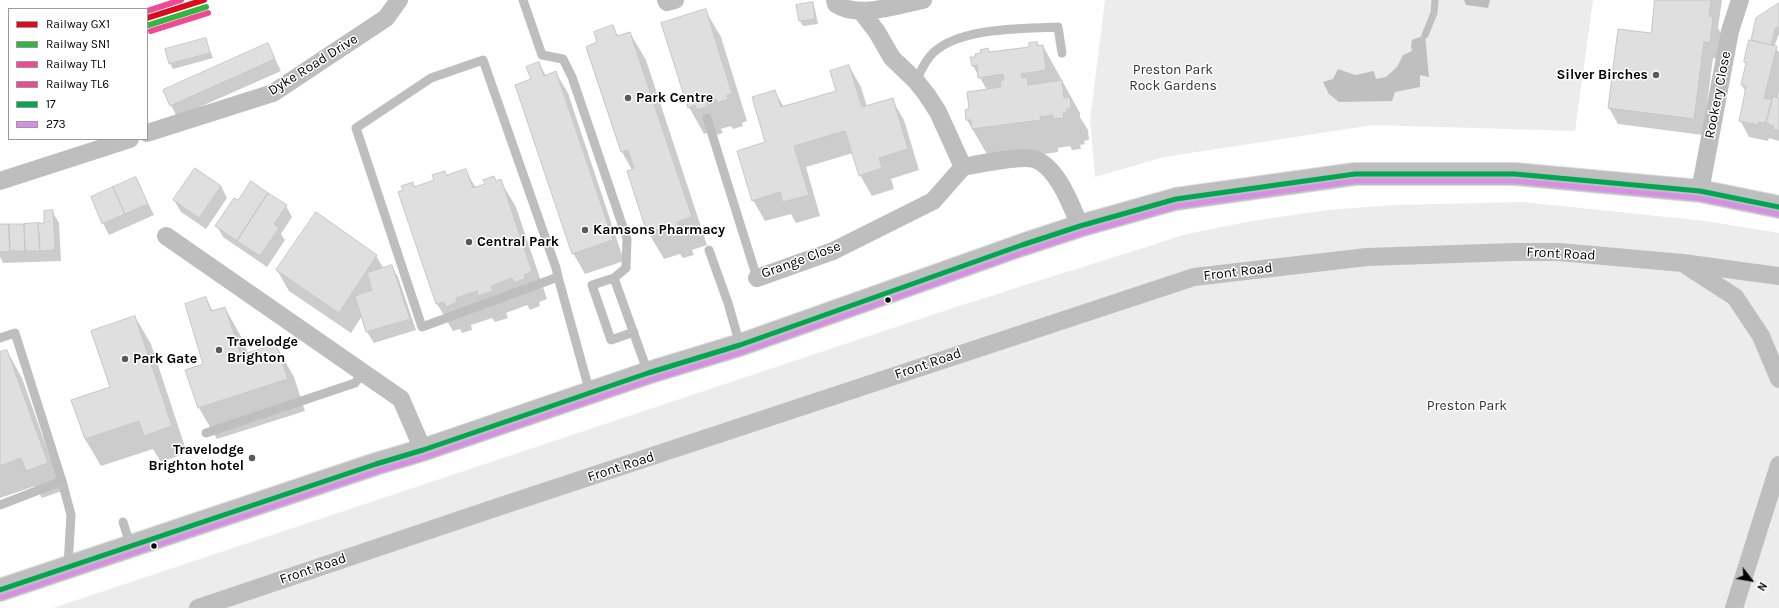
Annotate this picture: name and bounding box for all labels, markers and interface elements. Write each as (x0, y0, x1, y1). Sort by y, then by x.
legend (8, 8, 148, 140)
text: Railway GX1 (46, 17, 110, 31)
street label: Dyke Road Drive (265, 31, 361, 99)
text: Railway SN1 (46, 37, 110, 51)
street label: Rookery Close (1701, 50, 1735, 140)
text: Railway TL1 (46, 57, 106, 71)
park label: Preston Park Rock Gardens (1129, 62, 1217, 94)
place label: Silver Birches (1556, 67, 1648, 83)
marker: Silver Birches (1651, 70, 1661, 80)
text: Railway TL6 (46, 77, 109, 91)
place label: Park Centre (636, 90, 713, 106)
marker: Park Centre (623, 93, 633, 103)
text: 17 (46, 97, 56, 111)
text: 273 (46, 117, 66, 131)
place label: Kamsons Pharmacy (593, 222, 725, 238)
marker: Kamsons Pharmacy (580, 225, 590, 235)
place label: Central Park (477, 234, 559, 250)
marker: Central Park (464, 237, 474, 247)
street label: Grange Close (759, 238, 843, 282)
street label: Front Road (1526, 244, 1596, 264)
street label: Front Road (1203, 259, 1273, 285)
unlabelled marker (883, 295, 893, 305)
place label: Travelodge Brighton (227, 334, 298, 366)
marker: Travelodge Brighton (214, 345, 224, 355)
street label: Front Road (892, 345, 964, 383)
place label: Park Gate (133, 351, 197, 367)
marker: Park Gate (120, 354, 130, 364)
park label: Preston Park (1427, 398, 1507, 414)
place label: Travelodge Brighton hotel (148, 442, 244, 474)
street label: Front Road (585, 448, 657, 486)
marker: Travelodge Brighton hotel (247, 453, 257, 463)
unlabelled marker (149, 541, 159, 551)
street label: Front Road (277, 550, 349, 588)
north arrow (1731, 560, 1771, 600)
text: N (1754, 580, 1769, 593)

